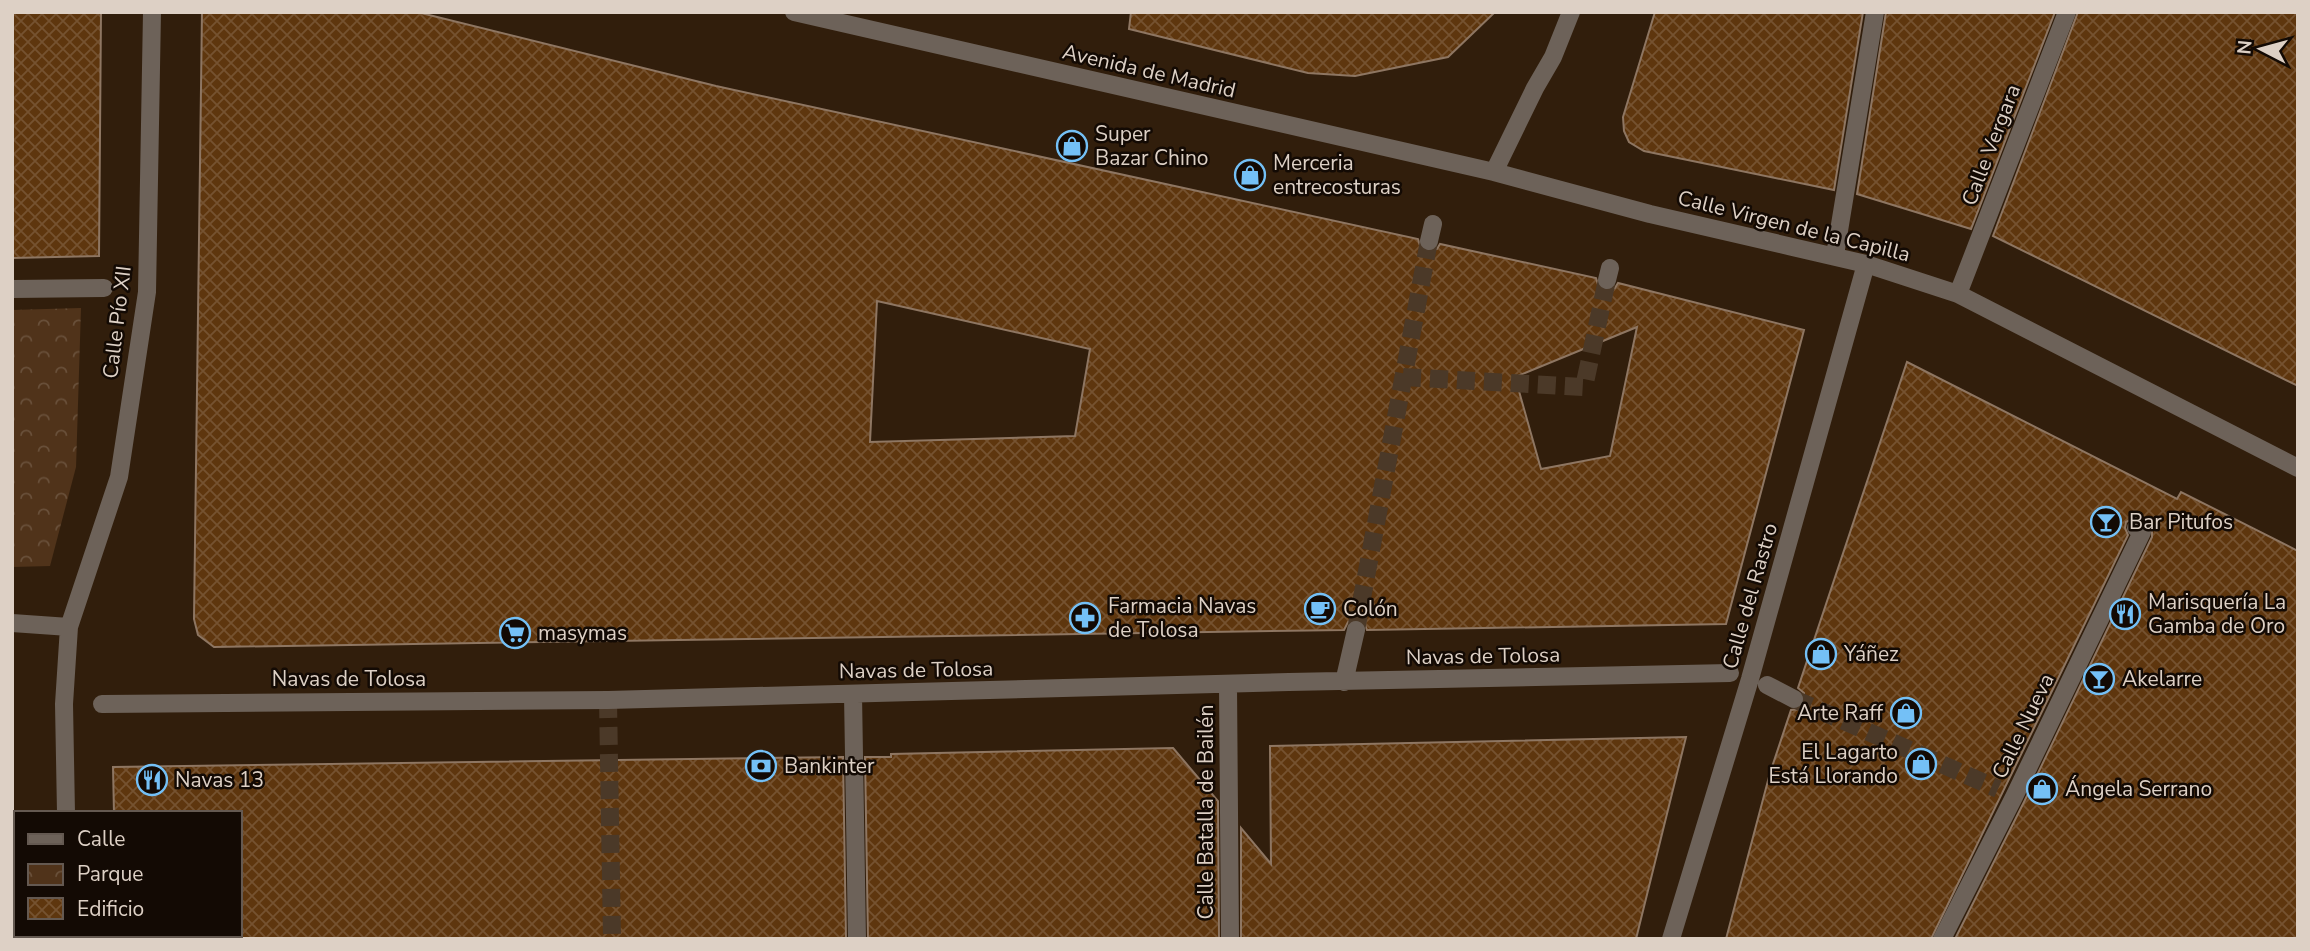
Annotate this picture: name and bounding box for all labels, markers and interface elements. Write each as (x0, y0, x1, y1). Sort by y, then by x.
north arrow (2226, 14, 2296, 84)
street label: Avenida de Madrid (1060, 37, 1238, 105)
text: N (2231, 39, 2259, 56)
street label: Calle Vergara (1955, 80, 2027, 210)
place label: Super Bazar Chino (1095, 120, 1209, 172)
shop icon: Super Bazar Chino (1055, 129, 1089, 163)
place label: Merceria entrecosturas (1273, 149, 1401, 201)
shop icon: Merceria entrecosturas (1233, 158, 1267, 192)
street label: Calle Virgen de la Capilla (1675, 184, 1913, 268)
street label: Calle Pío XII (96, 264, 138, 380)
bar icon: Bar Pitufos (2089, 505, 2123, 539)
place label: Bar Pitufos (2129, 508, 2233, 536)
street label: Calle del Rastro (1716, 520, 1784, 672)
place label: Marisquería La Gamba de Oro (2148, 588, 2286, 640)
place label: Farmacia Navas de Tolosa (1108, 592, 1256, 644)
cafe icon: Colón (1303, 592, 1337, 626)
place label: Colón (1343, 595, 1398, 623)
restaurant icon: Marisquería La Gamba de Oro (2108, 597, 2142, 631)
pharmacy icon: Farmacia Navas de Tolosa (1068, 601, 1102, 635)
supermarket icon: masymas (498, 616, 532, 650)
place label: masymas (538, 619, 627, 647)
shop icon: Yáñez (1804, 637, 1838, 671)
place label: Yáñez (1843, 640, 1899, 668)
street label: Navas de Tolosa (1406, 641, 1560, 671)
street label: Navas de Tolosa (839, 655, 993, 685)
bar icon: Akelarre (2082, 662, 2116, 696)
street label: Navas de Tolosa (272, 665, 426, 693)
place label: Akelarre (2122, 665, 2202, 693)
street label: Calle Nueva (1985, 669, 2061, 783)
shop icon: Arte Raff (1889, 696, 1923, 730)
place label: Arte Raff (1797, 699, 1884, 727)
street label: Calle Batalla de Bailén (1192, 705, 1220, 919)
place label: El Lagarto Está Llorando (1768, 738, 1898, 790)
shop icon: El Lagarto Está Llorando (1904, 747, 1938, 781)
bank icon: Bankinter (744, 749, 778, 783)
place label: Bankinter (784, 752, 875, 780)
restaurant icon: Navas 13 (135, 763, 169, 797)
place label: Navas 13 (175, 766, 264, 794)
shop icon: Ángela Serrano (2025, 772, 2059, 806)
place label: Ángela Serrano (2065, 775, 2212, 803)
legend (14, 811, 242, 937)
text: Calle (77, 825, 125, 853)
text: Parque (77, 860, 144, 888)
text: Edificio (77, 895, 144, 923)

